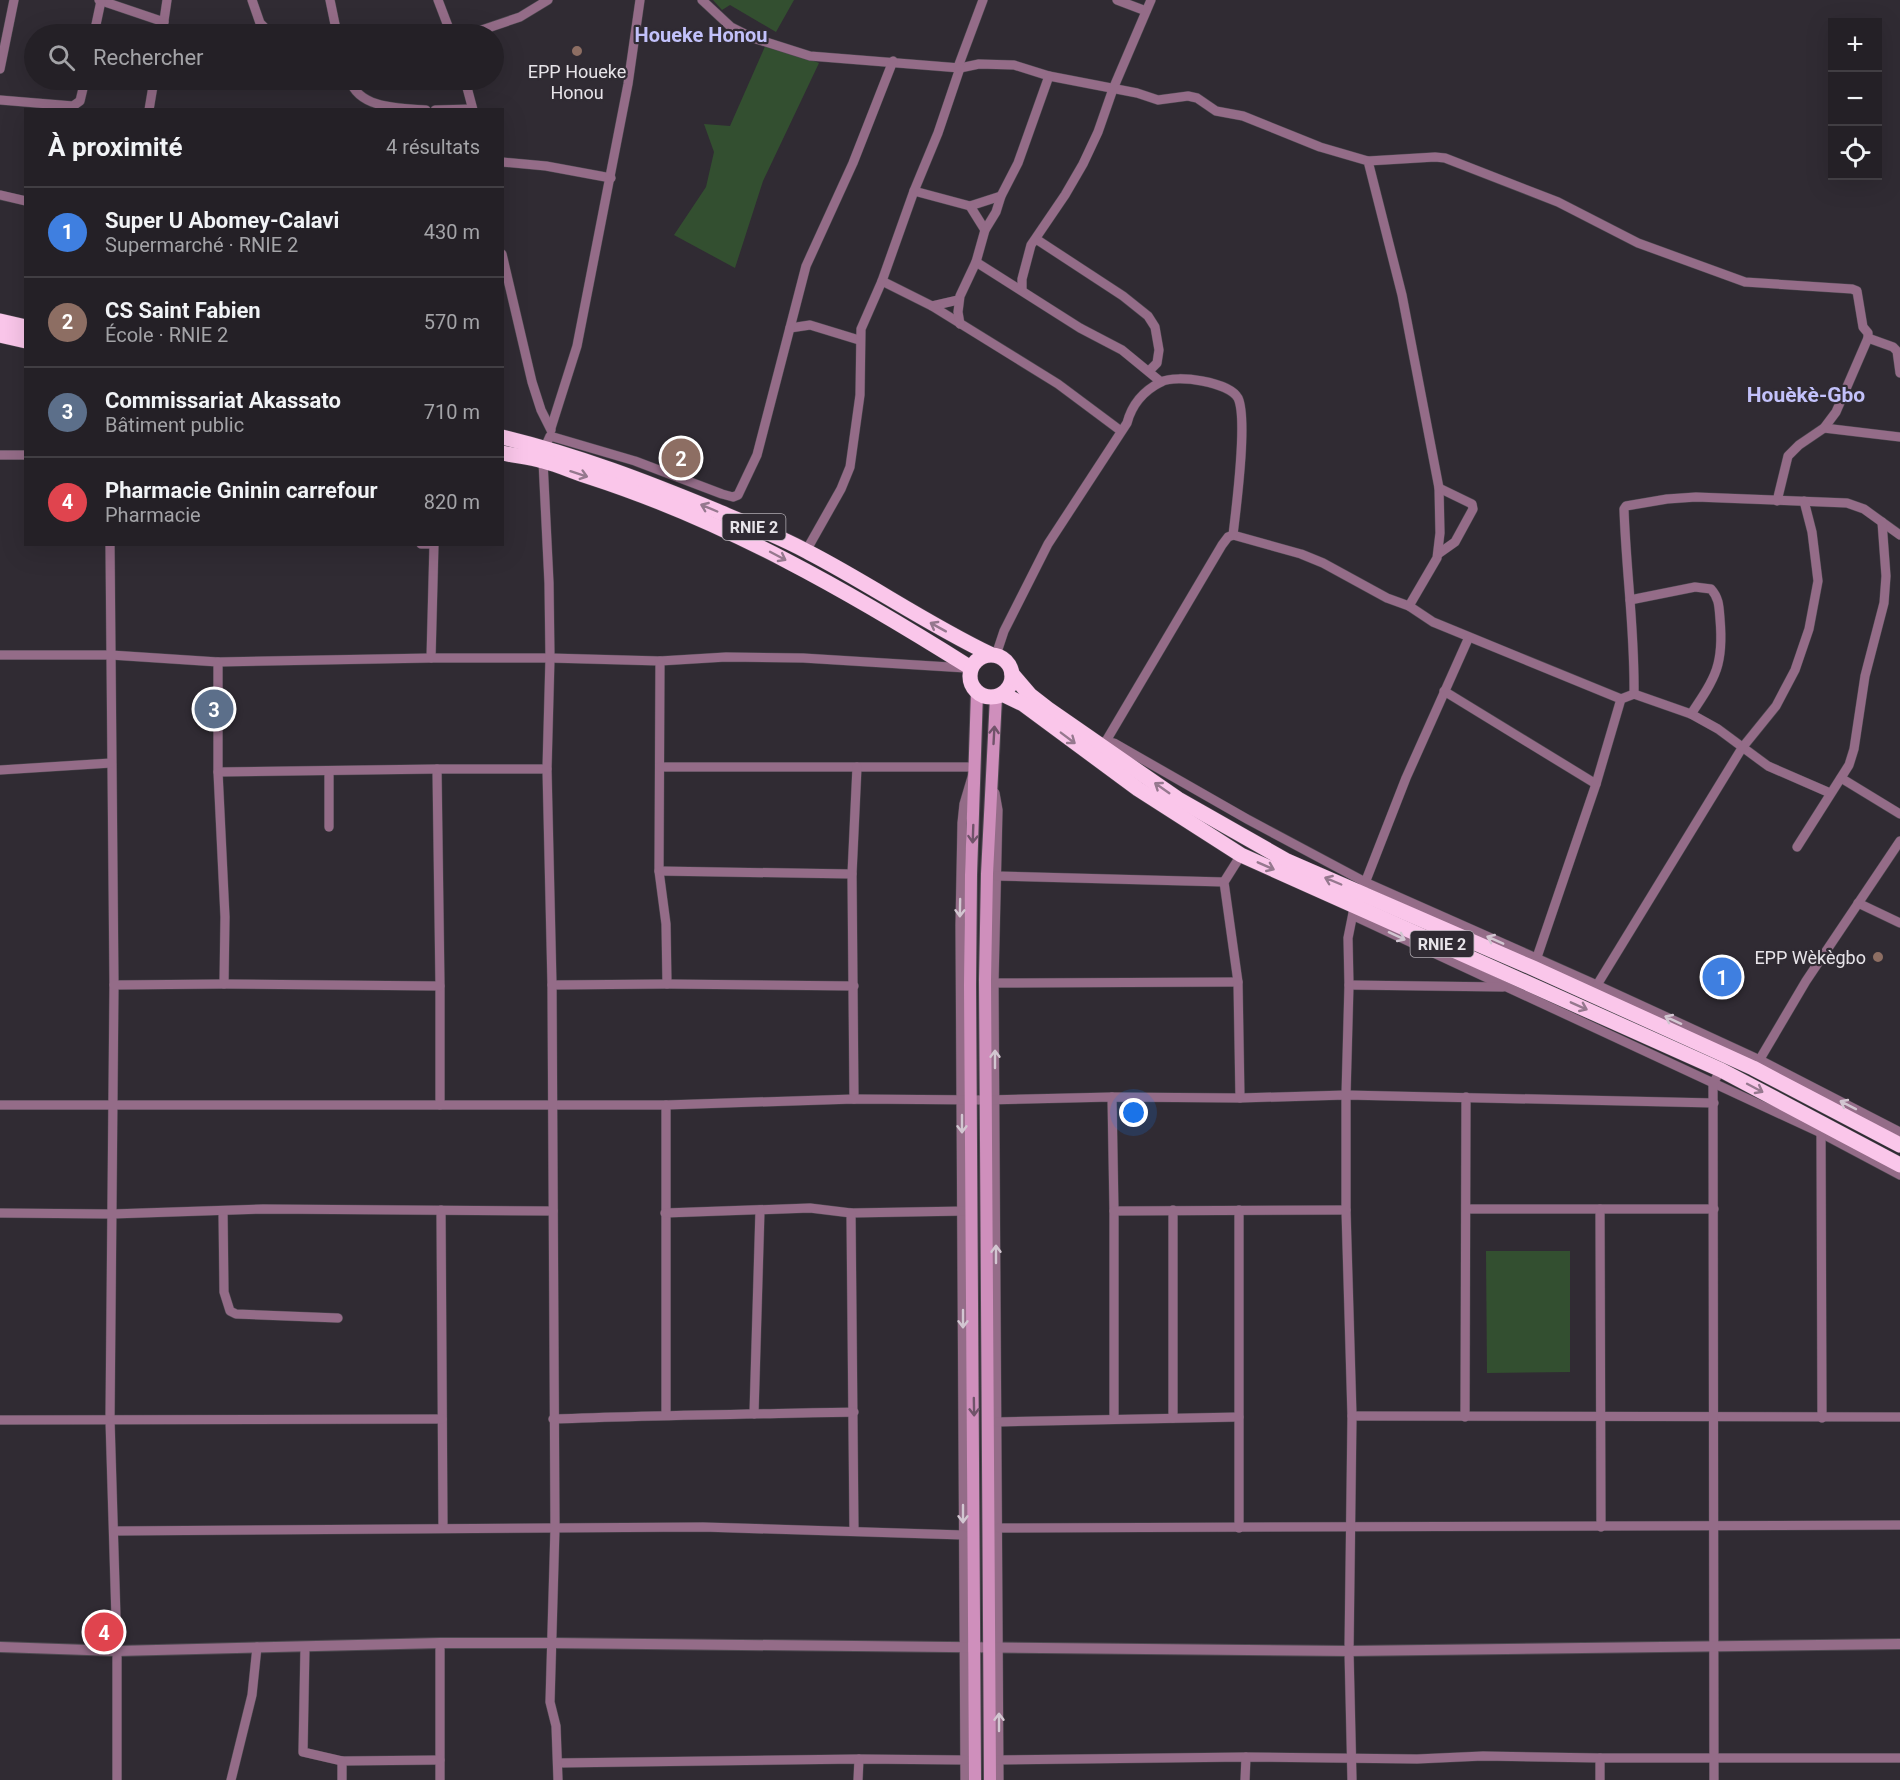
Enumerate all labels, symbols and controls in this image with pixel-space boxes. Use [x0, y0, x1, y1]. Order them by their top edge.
map controls [1828, 18, 1882, 180]
button: + [1828, 18, 1882, 72]
district label: Houeke Honou [635, 23, 767, 47]
search box [24, 24, 504, 90]
icon: search [45, 41, 78, 74]
marker: EPP Houeke Honou [570, 44, 584, 58]
text: Rechercher [93, 45, 204, 70]
place label: EPP Houeke Honou [528, 61, 626, 103]
button: − [1828, 72, 1882, 126]
button: locate [1828, 126, 1882, 180]
text: À proximité [48, 132, 182, 162]
text: 4 résultats [386, 135, 480, 159]
text: Super U Abomey-Calavi [105, 208, 339, 233]
text: 1 [62, 220, 73, 244]
text: 430 m [424, 220, 480, 244]
text: Supermarché · RNIE 2 [105, 233, 298, 257]
text: CS Saint Fabien [105, 298, 261, 323]
text: 2 [62, 310, 73, 334]
text: 570 m [424, 310, 480, 334]
text: École · RNIE 2 [105, 323, 228, 347]
district label: Houèkè-Gbo [1747, 383, 1865, 407]
text: Commissariat Akassato [105, 388, 341, 413]
text: 3 [62, 400, 73, 424]
text: 710 m [424, 400, 480, 424]
text: Bâtiment public [105, 413, 244, 437]
pin: 2 [662, 436, 700, 480]
one-way arrow [569, 469, 588, 480]
text: Pharmacie Gninin carrefour [105, 478, 378, 503]
text: 4 [62, 490, 73, 514]
text: 820 m [424, 490, 480, 514]
one-way arrow [701, 502, 719, 513]
text: Pharmacie [105, 503, 201, 527]
road number: RNIE 2 [722, 514, 786, 540]
one-way arrow [769, 551, 787, 563]
one-way arrow [929, 621, 946, 633]
pin: 3 [194, 686, 234, 732]
one-way arrow [988, 725, 999, 745]
one-way arrow [1059, 731, 1075, 744]
one-way arrow [1154, 782, 1171, 794]
one-way arrow [967, 824, 978, 844]
one-way arrow [1257, 861, 1275, 872]
one-way arrow [1325, 874, 1343, 886]
one-way arrow [955, 897, 966, 917]
one-way arrow [1387, 930, 1405, 942]
road number: RNIE 2 [1410, 931, 1474, 957]
one-way arrow [1486, 934, 1504, 945]
place label: EPP Wèkègbo [1754, 947, 1866, 968]
marker: EPP Wèkègbo [1871, 950, 1885, 964]
pin: 1 [1702, 954, 1742, 1000]
one-way arrow [1569, 1001, 1587, 1012]
one-way arrow [1664, 1013, 1682, 1025]
one-way arrow [989, 1049, 1001, 1069]
one-way arrow [1746, 1082, 1763, 1094]
your location [1119, 1098, 1148, 1127]
one-way arrow [1839, 1099, 1857, 1110]
one-way arrow [956, 1113, 968, 1133]
one-way arrow [990, 1244, 1002, 1264]
one-way arrow [957, 1308, 969, 1328]
one-way arrow [968, 1397, 979, 1417]
one-way arrow [957, 1503, 969, 1523]
pin: 4 [84, 1610, 124, 1654]
one-way arrow [993, 1712, 1005, 1732]

